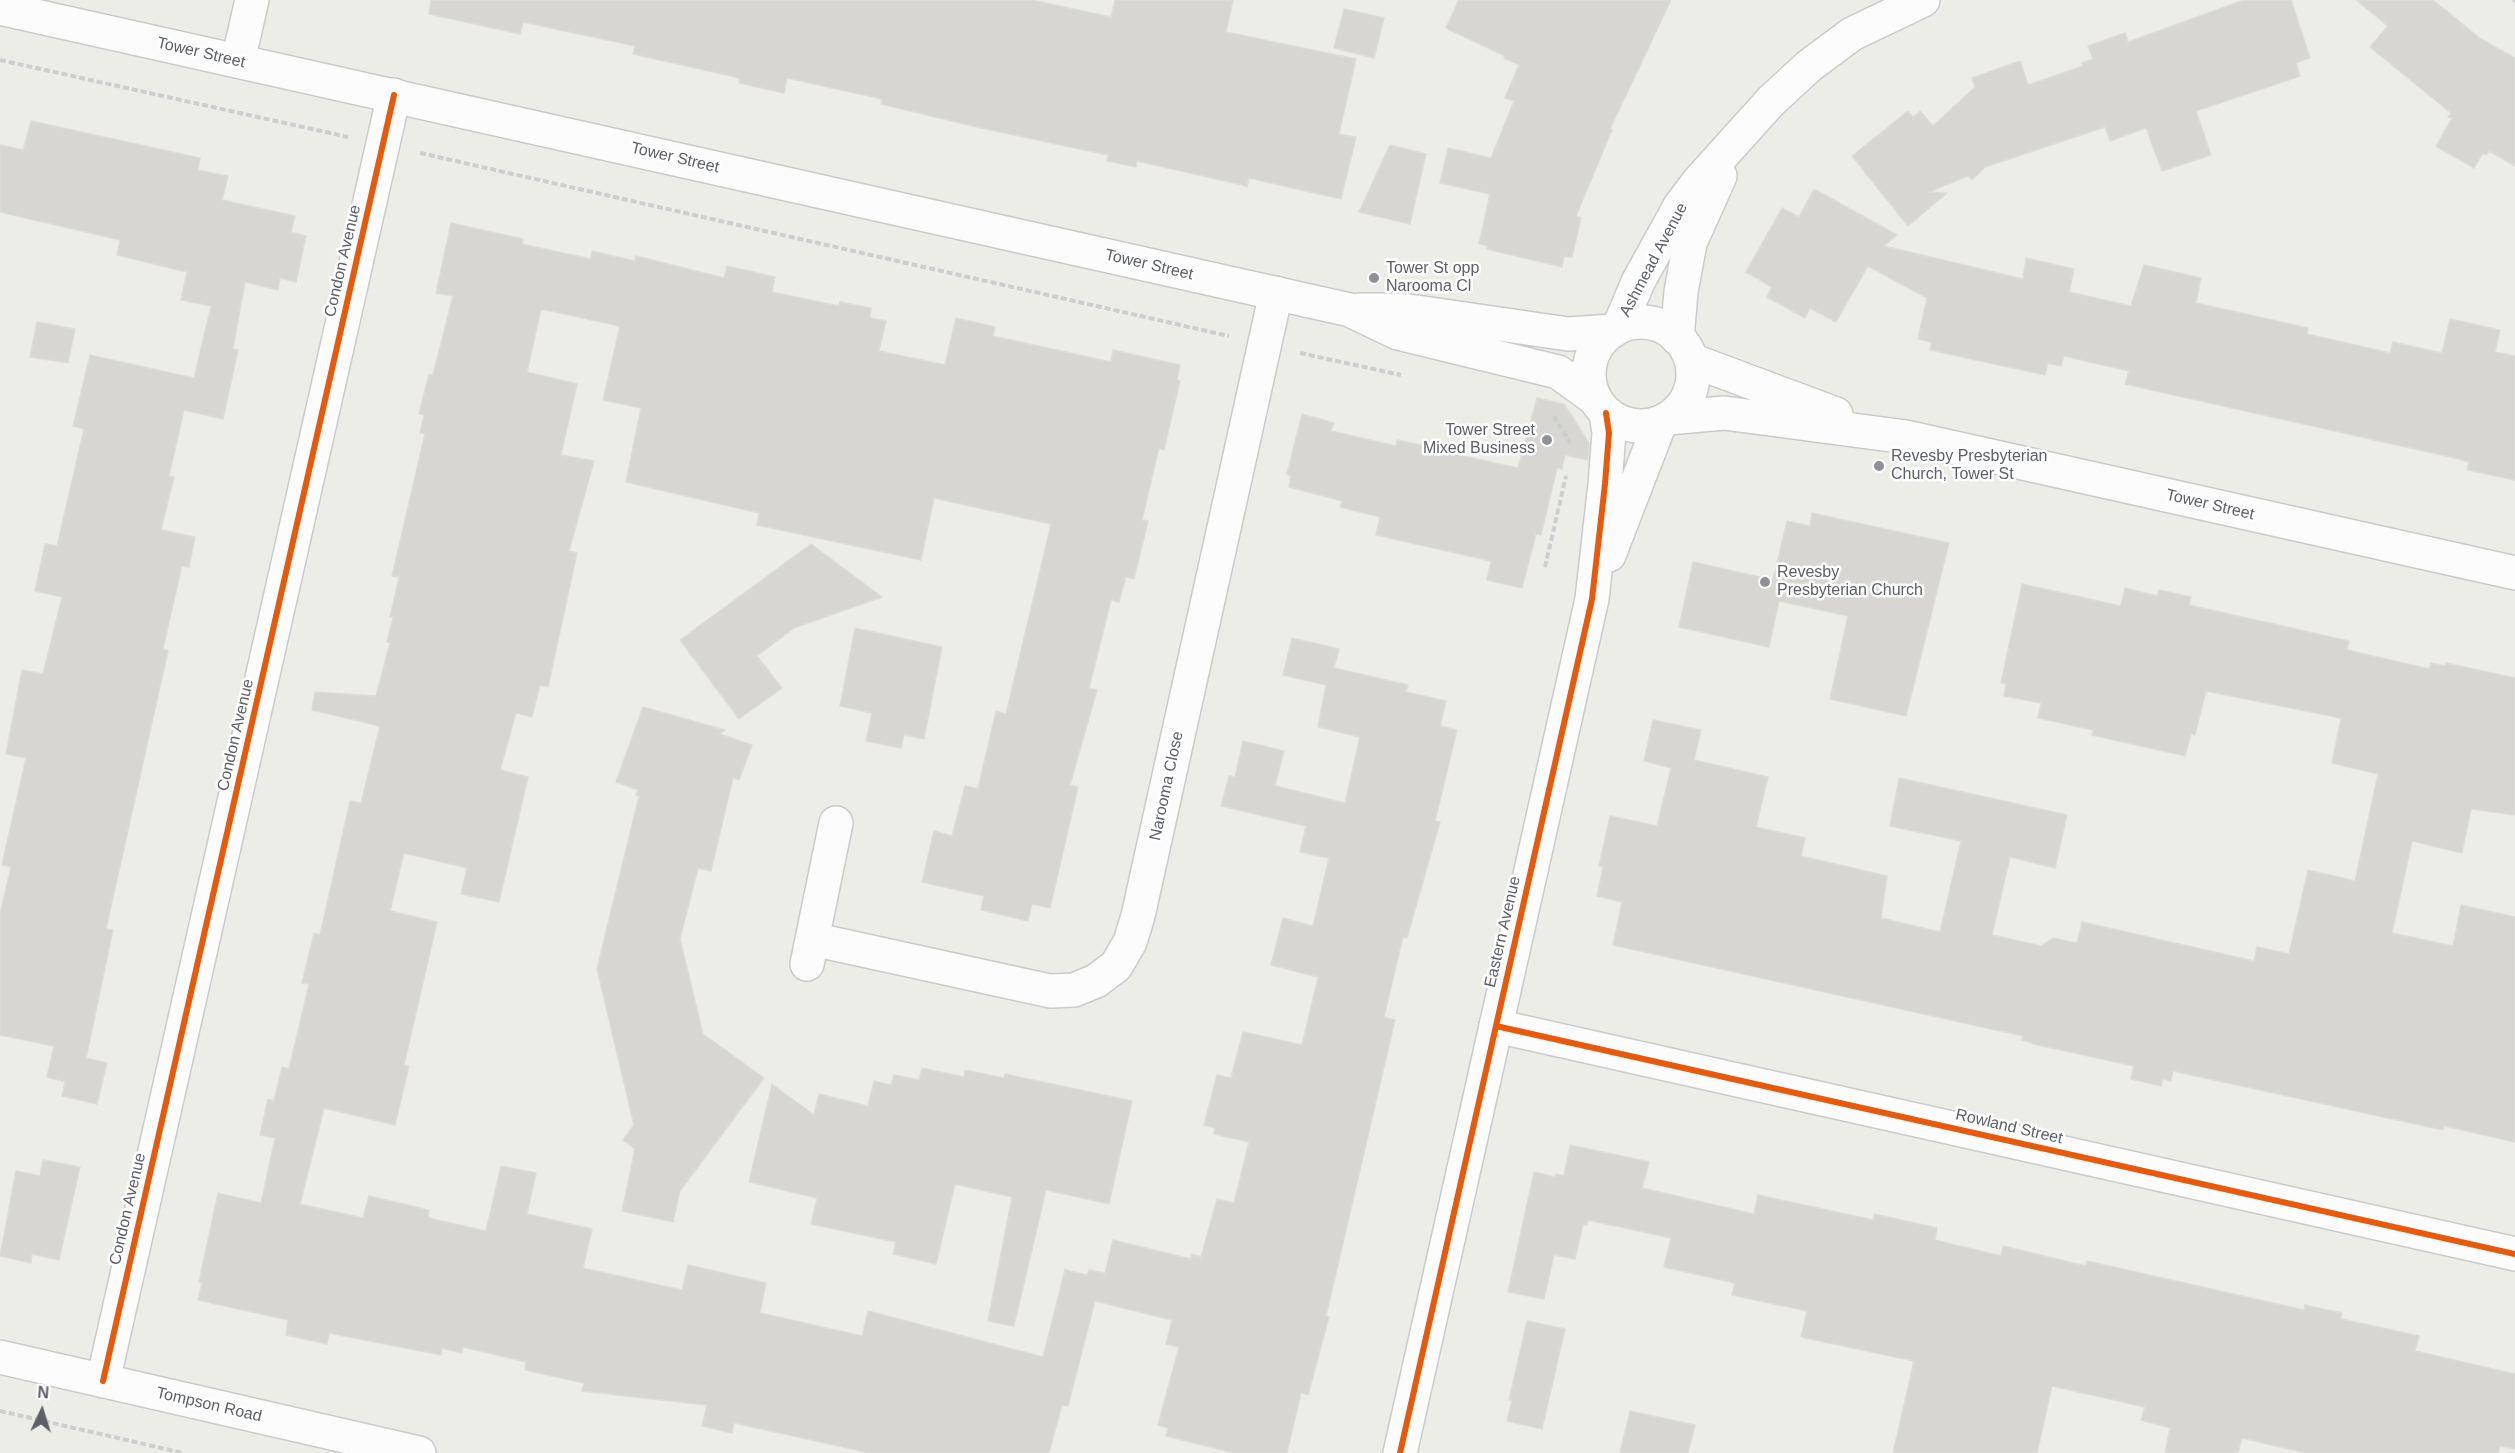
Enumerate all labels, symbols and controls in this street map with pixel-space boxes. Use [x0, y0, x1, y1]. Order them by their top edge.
street label: Tower Street [155, 34, 247, 72]
street label: Tower Street [629, 139, 721, 177]
street label: Ashmead Avenue [1616, 200, 1692, 320]
street label: Condon Avenue [321, 203, 365, 319]
street label: Tower Street [1103, 246, 1195, 284]
place label: Tower St opp Narooma Cl [1386, 259, 1479, 297]
marker: Tower St opp Narooma Cl [1367, 271, 1381, 285]
place label: Tower Street Mixed Business [1423, 421, 1535, 459]
marker: Tower Street Mixed Business [1540, 433, 1554, 447]
place label: Revesby Presbyterian Church, Tower St [1891, 447, 2048, 485]
marker: Revesby Presbyterian Church, Tower St [1872, 459, 1886, 473]
street label: Tower Street [2164, 486, 2256, 524]
place label: Revesby Presbyterian Church [1777, 563, 1923, 601]
marker: Revesby Presbyterian Church [1758, 575, 1772, 589]
street label: Condon Avenue [214, 677, 258, 793]
street label: Narooma Close [1146, 730, 1188, 842]
street label: Eastern Avenue [1481, 875, 1525, 989]
street label: Rowland Street [1954, 1105, 2064, 1149]
street label: Condon Avenue [106, 1151, 150, 1267]
north arrow [12, 1381, 72, 1441]
text: N [37, 1384, 50, 1401]
street label: Tompson Road [154, 1384, 264, 1426]

